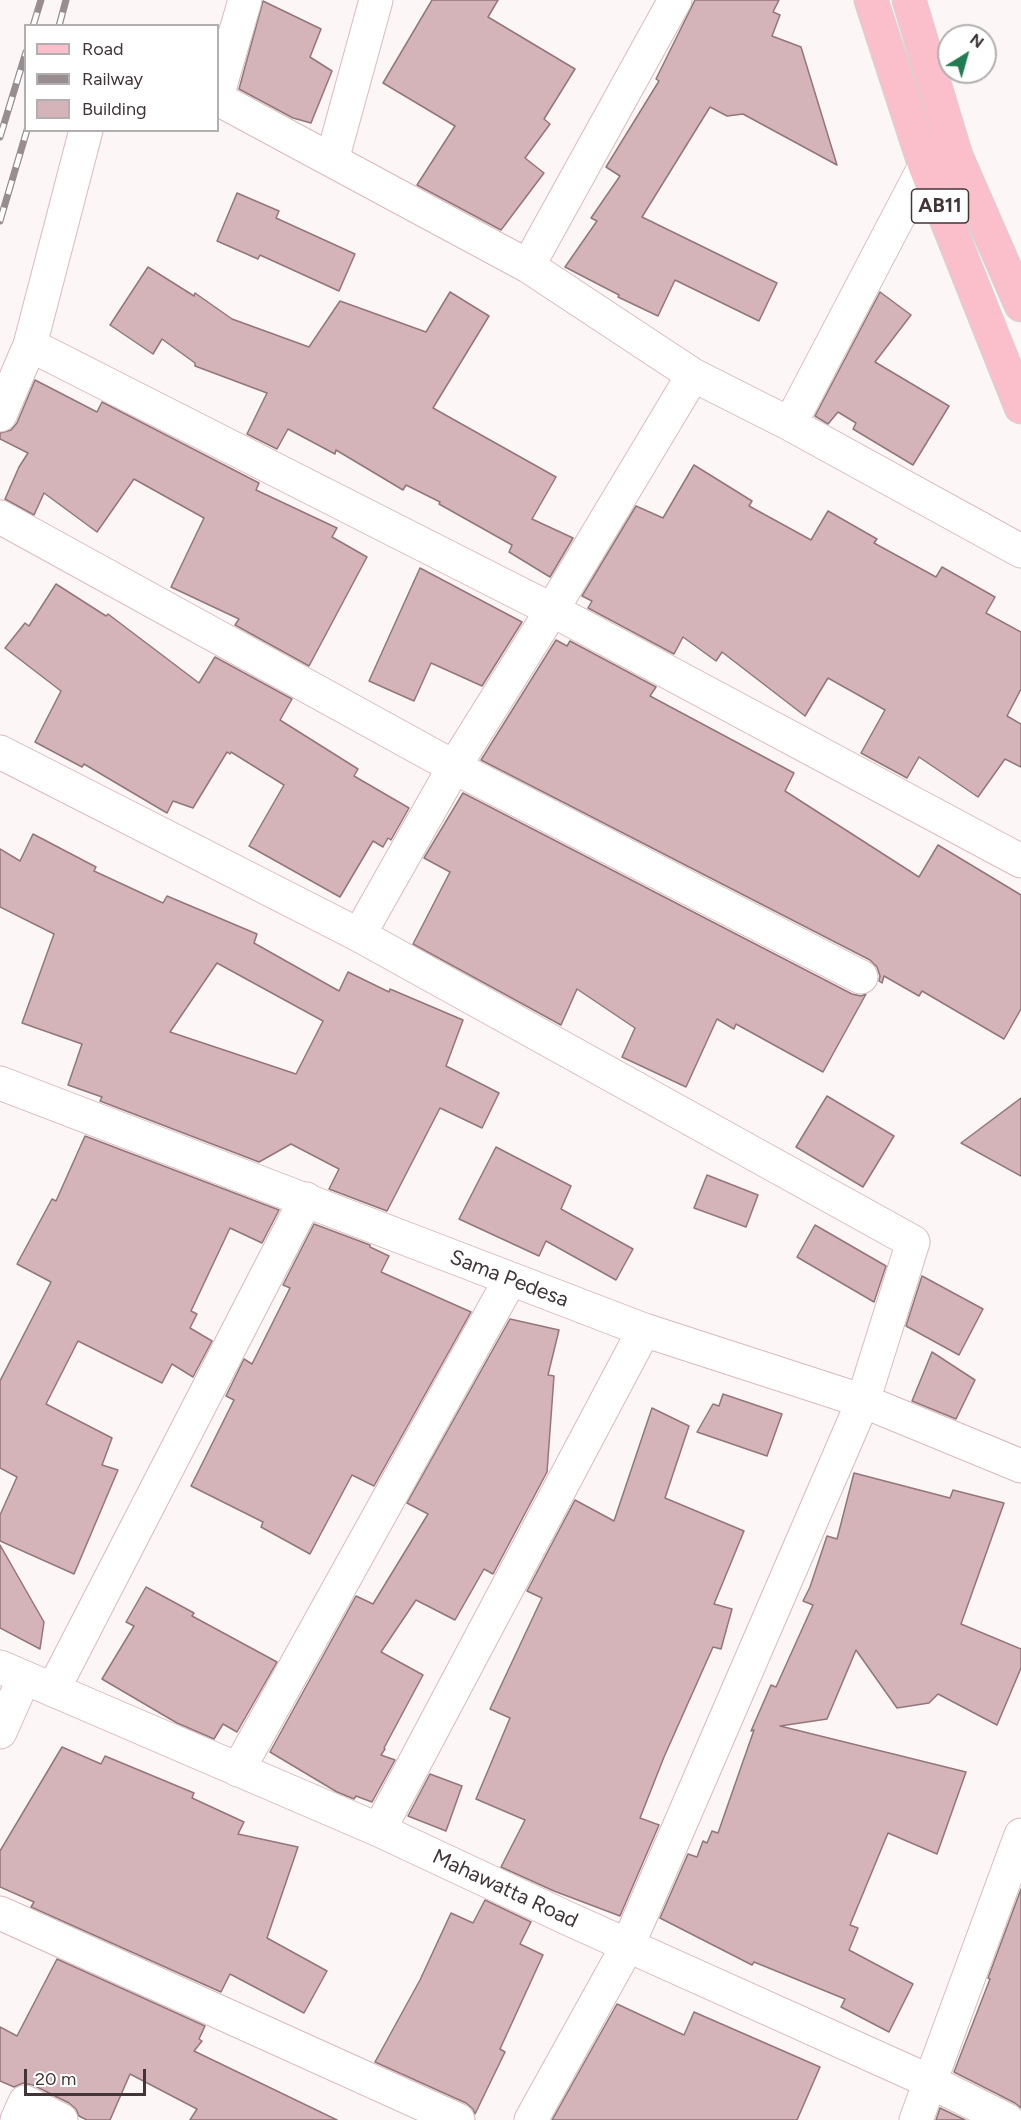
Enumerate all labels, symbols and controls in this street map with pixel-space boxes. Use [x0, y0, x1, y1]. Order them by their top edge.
legend [24, 24, 219, 132]
north arrow [937, 24, 997, 84]
text: N [966, 30, 988, 52]
text: Road [82, 38, 123, 60]
text: Railway [82, 68, 143, 90]
text: Building [82, 98, 147, 120]
road number: AB11 [912, 189, 968, 223]
street label: Sama Pedesa [446, 1245, 572, 1313]
street label: Mahawatta Road [428, 1844, 582, 1934]
scale bar [27, 2057, 148, 2095]
text: 20 m [35, 2068, 76, 2090]

